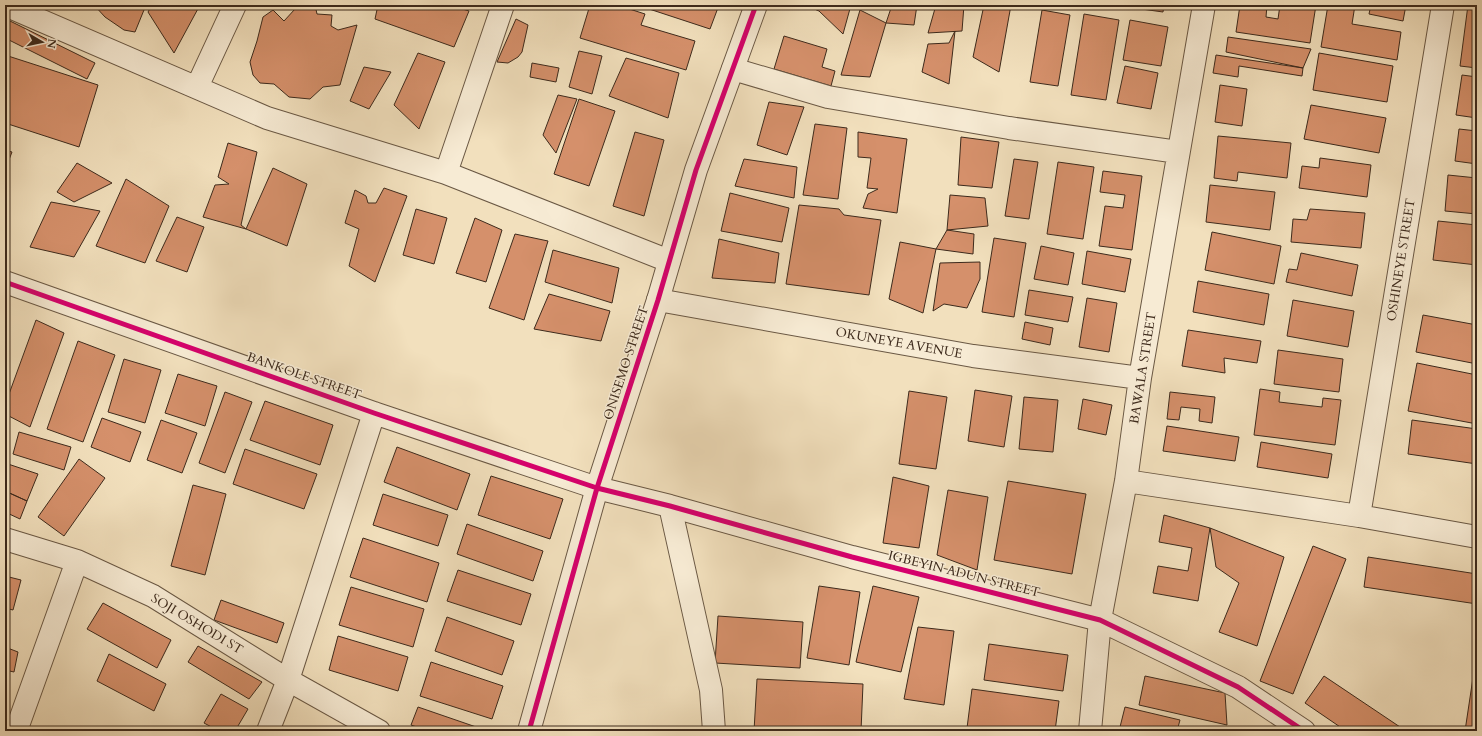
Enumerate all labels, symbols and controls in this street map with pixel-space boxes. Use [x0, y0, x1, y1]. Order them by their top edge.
north arrow [22, 22, 62, 62]
text: N [43, 38, 60, 50]
street label: OSHINEYE STREET [1382, 197, 1420, 323]
street label: ONISEMO STREET [599, 303, 653, 422]
street label: BAWALA STREET [1125, 310, 1161, 425]
street label: OKUNEYE AVENUE [834, 323, 964, 363]
street label: BANKOLE STREET [244, 348, 364, 404]
street label: IGBEYIN ADUN STREET [886, 546, 1042, 602]
street label: SOJI OSHODI ST [148, 589, 247, 659]

